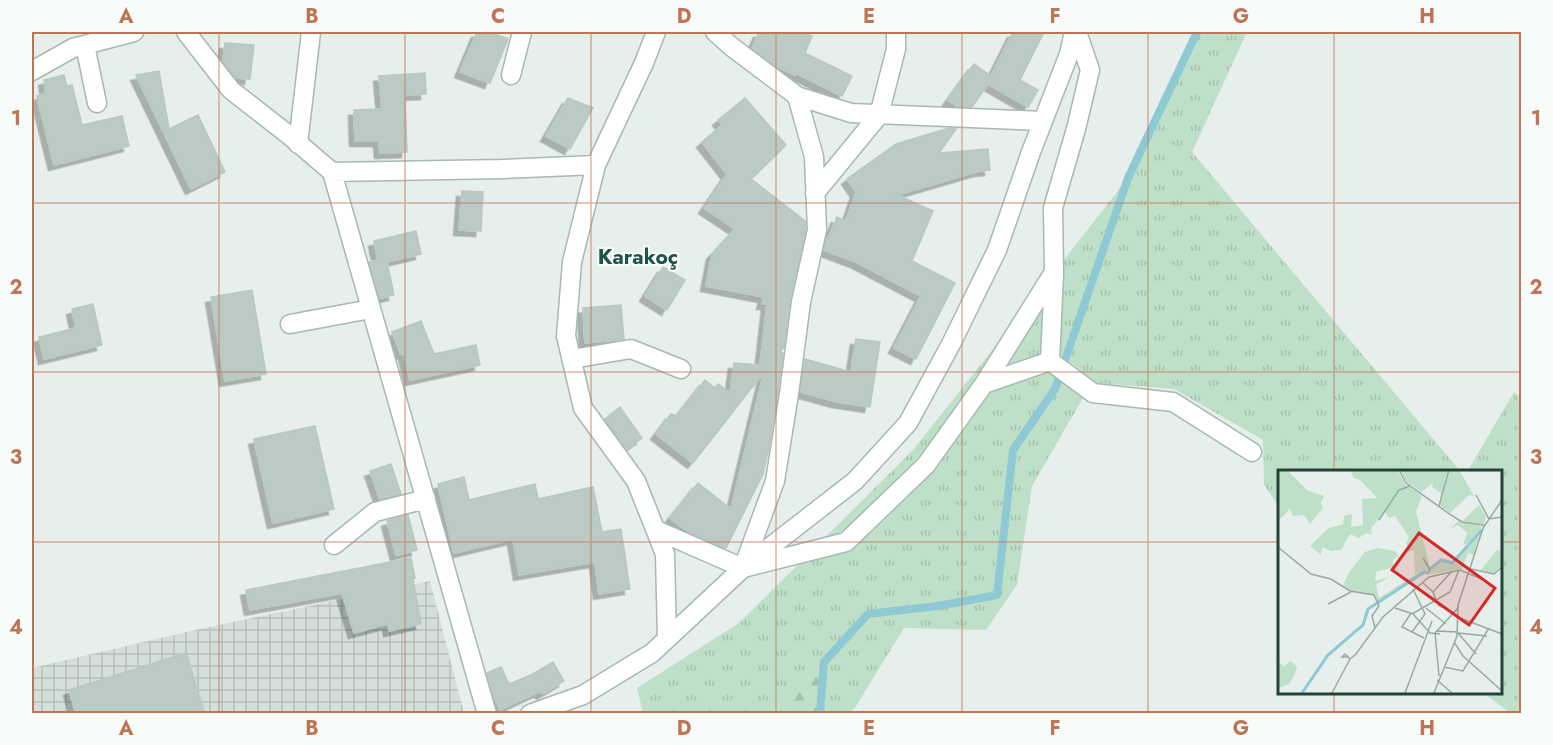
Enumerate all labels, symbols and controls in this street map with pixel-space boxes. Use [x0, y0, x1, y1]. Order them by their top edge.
text: A [118, 2, 134, 31]
text: B [305, 2, 319, 31]
text: C [491, 2, 505, 31]
text: D [677, 2, 691, 31]
text: E [863, 2, 875, 31]
text: F [1049, 2, 1061, 31]
text: G [1233, 2, 1249, 31]
text: H [1419, 2, 1435, 31]
text: 1 [11, 104, 21, 133]
text: 1 [1531, 104, 1541, 133]
district label: Karakoç [598, 242, 678, 272]
text: 2 [9, 273, 23, 302]
text: 2 [1529, 273, 1543, 302]
text: 3 [10, 443, 22, 472]
text: 3 [1530, 443, 1542, 472]
inset map [1278, 470, 1502, 694]
text: 4 [9, 613, 23, 642]
text: 4 [1529, 613, 1543, 642]
text: A [118, 714, 134, 743]
text: B [305, 714, 319, 743]
text: C [491, 714, 505, 743]
text: D [677, 714, 691, 743]
text: E [863, 714, 875, 743]
text: F [1049, 714, 1061, 743]
text: G [1233, 714, 1249, 743]
text: H [1419, 714, 1435, 743]

